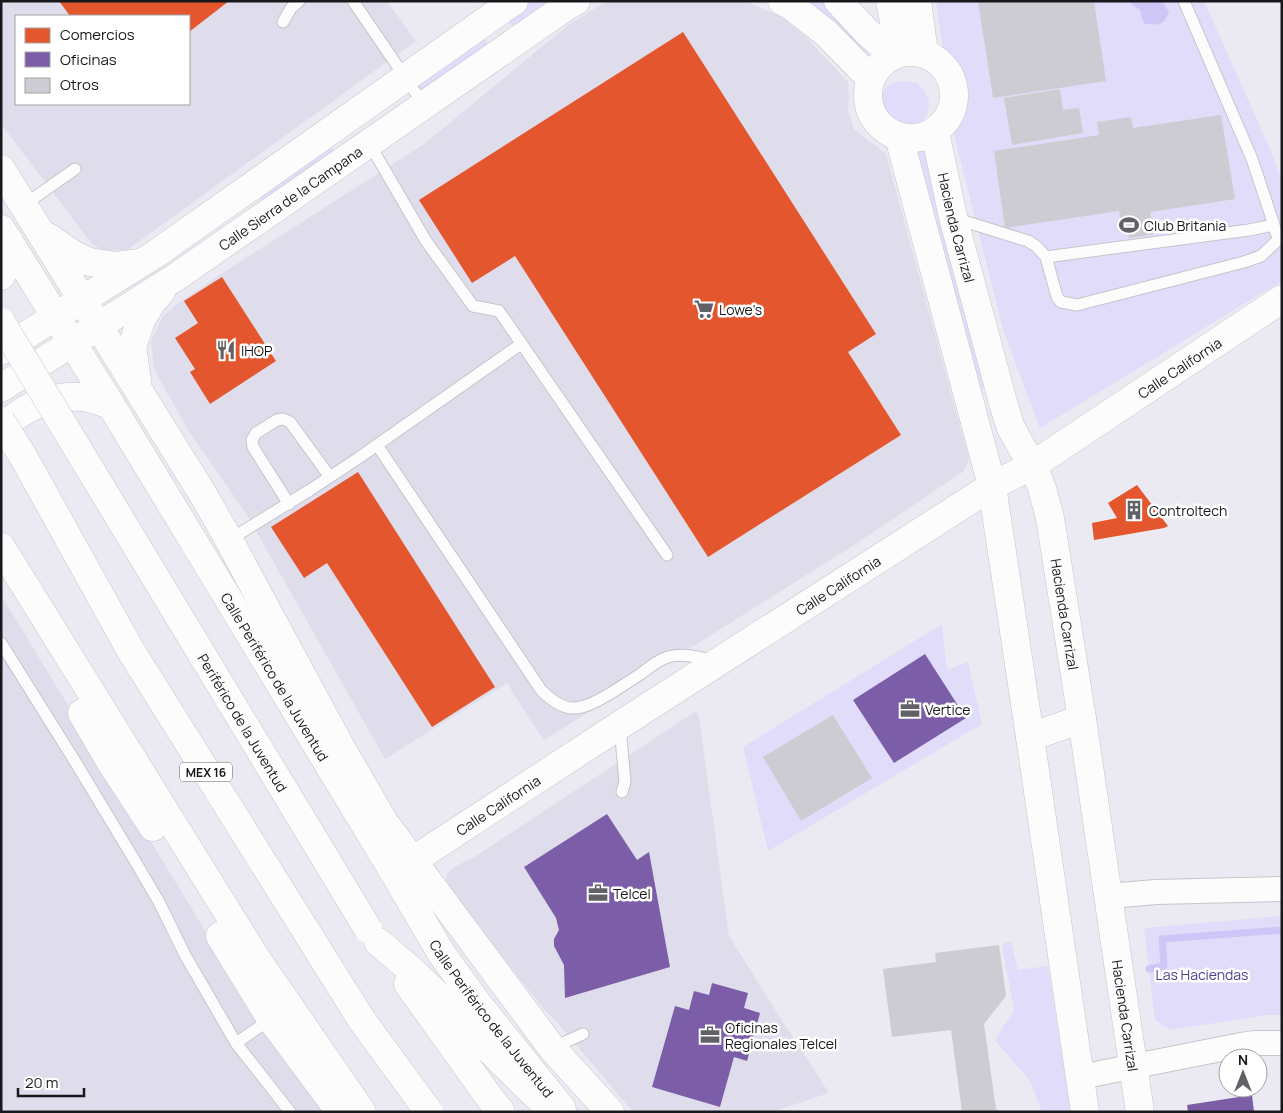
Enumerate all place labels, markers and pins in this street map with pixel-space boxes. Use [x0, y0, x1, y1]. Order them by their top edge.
sports icon: Club Britania [1118, 214, 1140, 236]
place label: Club Britania [1144, 216, 1226, 235]
supermarket icon: Lowe's [693, 298, 715, 320]
place label: Lowe's [719, 300, 762, 319]
restaurant icon: IHOP [215, 339, 237, 361]
place label: IHOP [241, 341, 273, 360]
building icon: Controltech [1123, 499, 1145, 521]
place label: Controltech [1149, 501, 1227, 520]
office icon: Vertice [899, 698, 921, 720]
place label: Vertice [925, 700, 970, 719]
office icon: Telcel [587, 882, 609, 904]
place label: Telcel [613, 884, 651, 903]
place label: Oficinas Regionales Telcel [725, 1018, 837, 1053]
office icon: Oficinas Regionales Telcel [699, 1024, 721, 1046]

